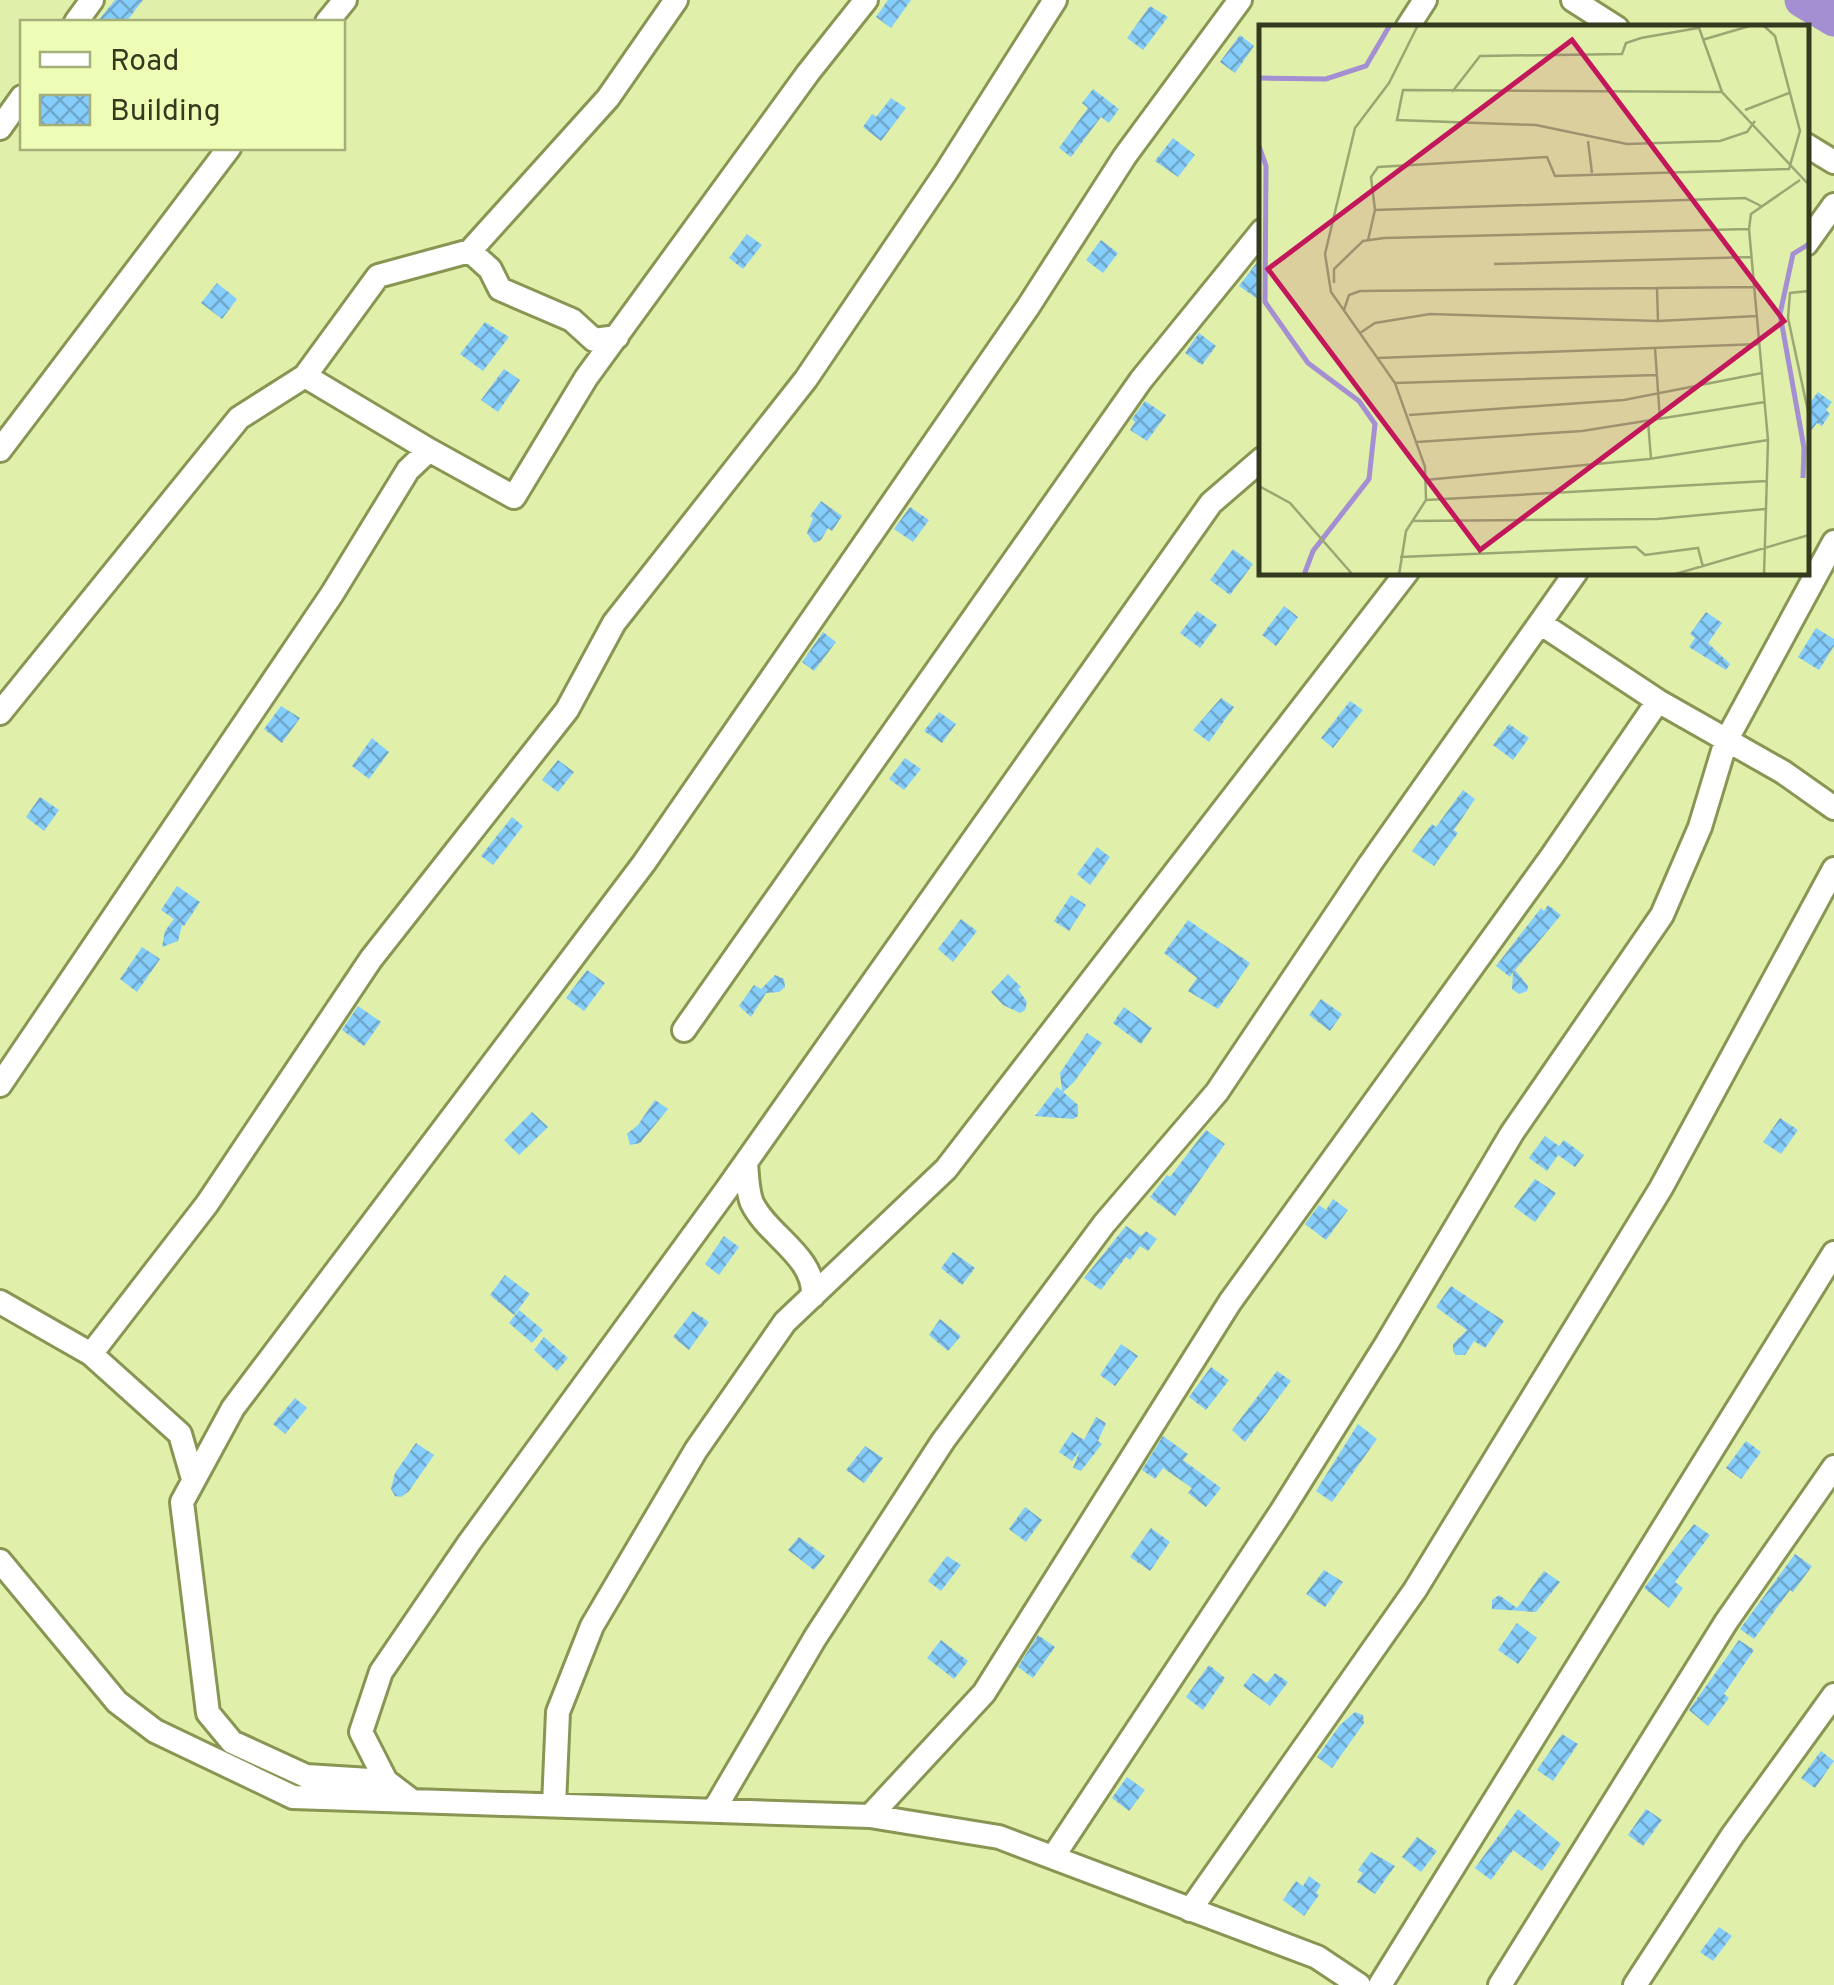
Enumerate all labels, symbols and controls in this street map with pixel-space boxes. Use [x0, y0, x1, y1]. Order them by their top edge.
legend [20, 20, 345, 150]
inset map [1259, 25, 1809, 575]
text: Road [110, 44, 179, 81]
text: Building [110, 94, 221, 131]

